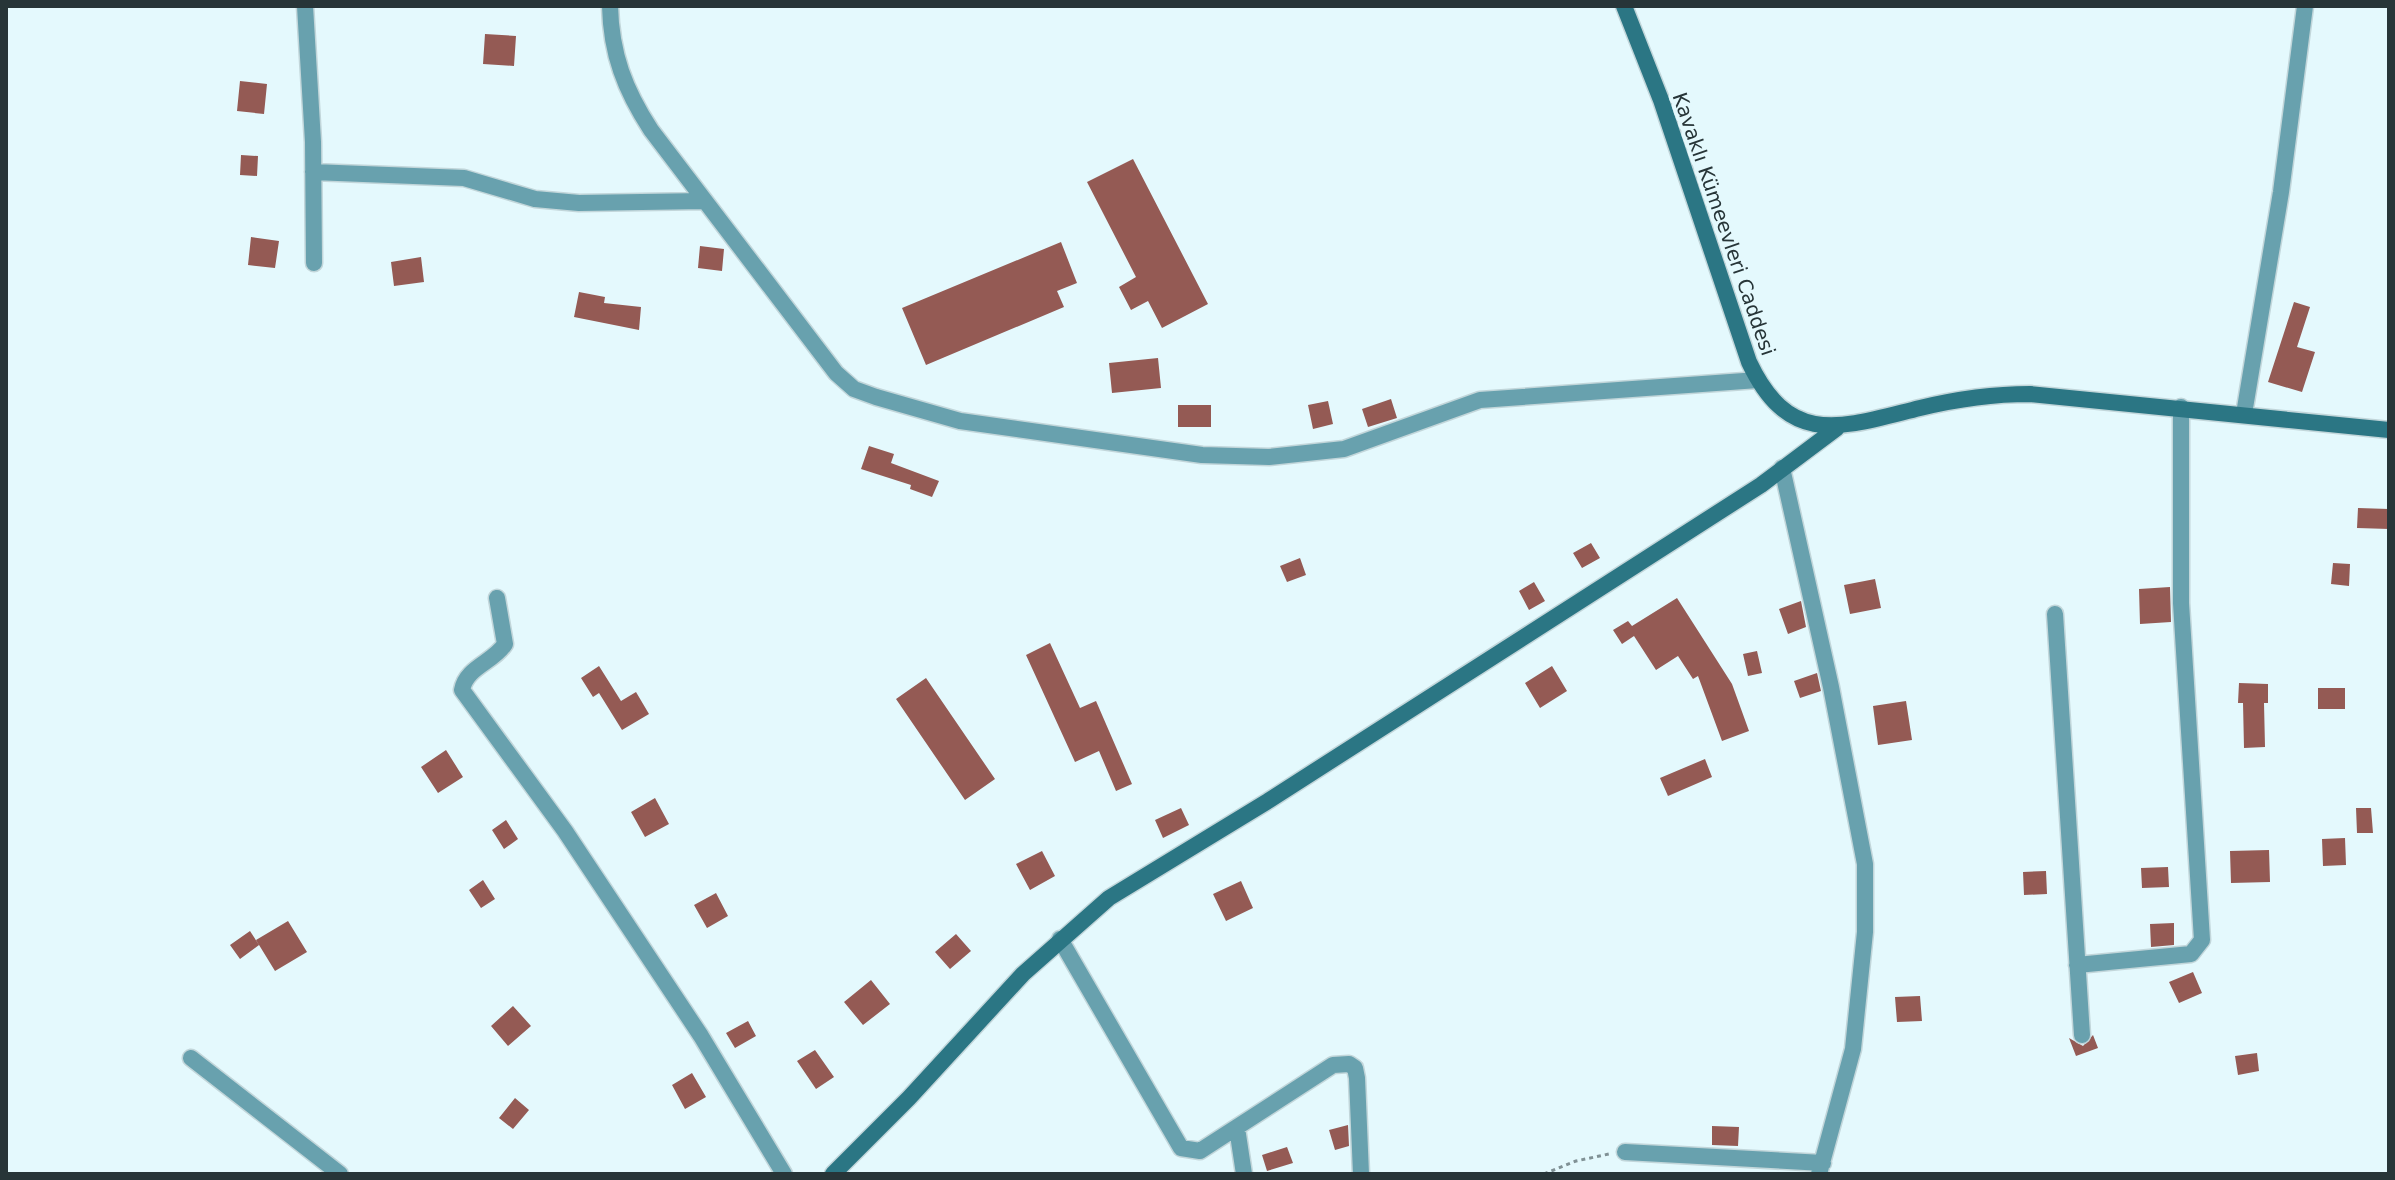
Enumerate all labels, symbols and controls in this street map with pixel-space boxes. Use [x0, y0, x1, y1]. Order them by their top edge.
street label: Kavaklı Kümeevleri Caddesi [1668, 89, 1780, 359]

